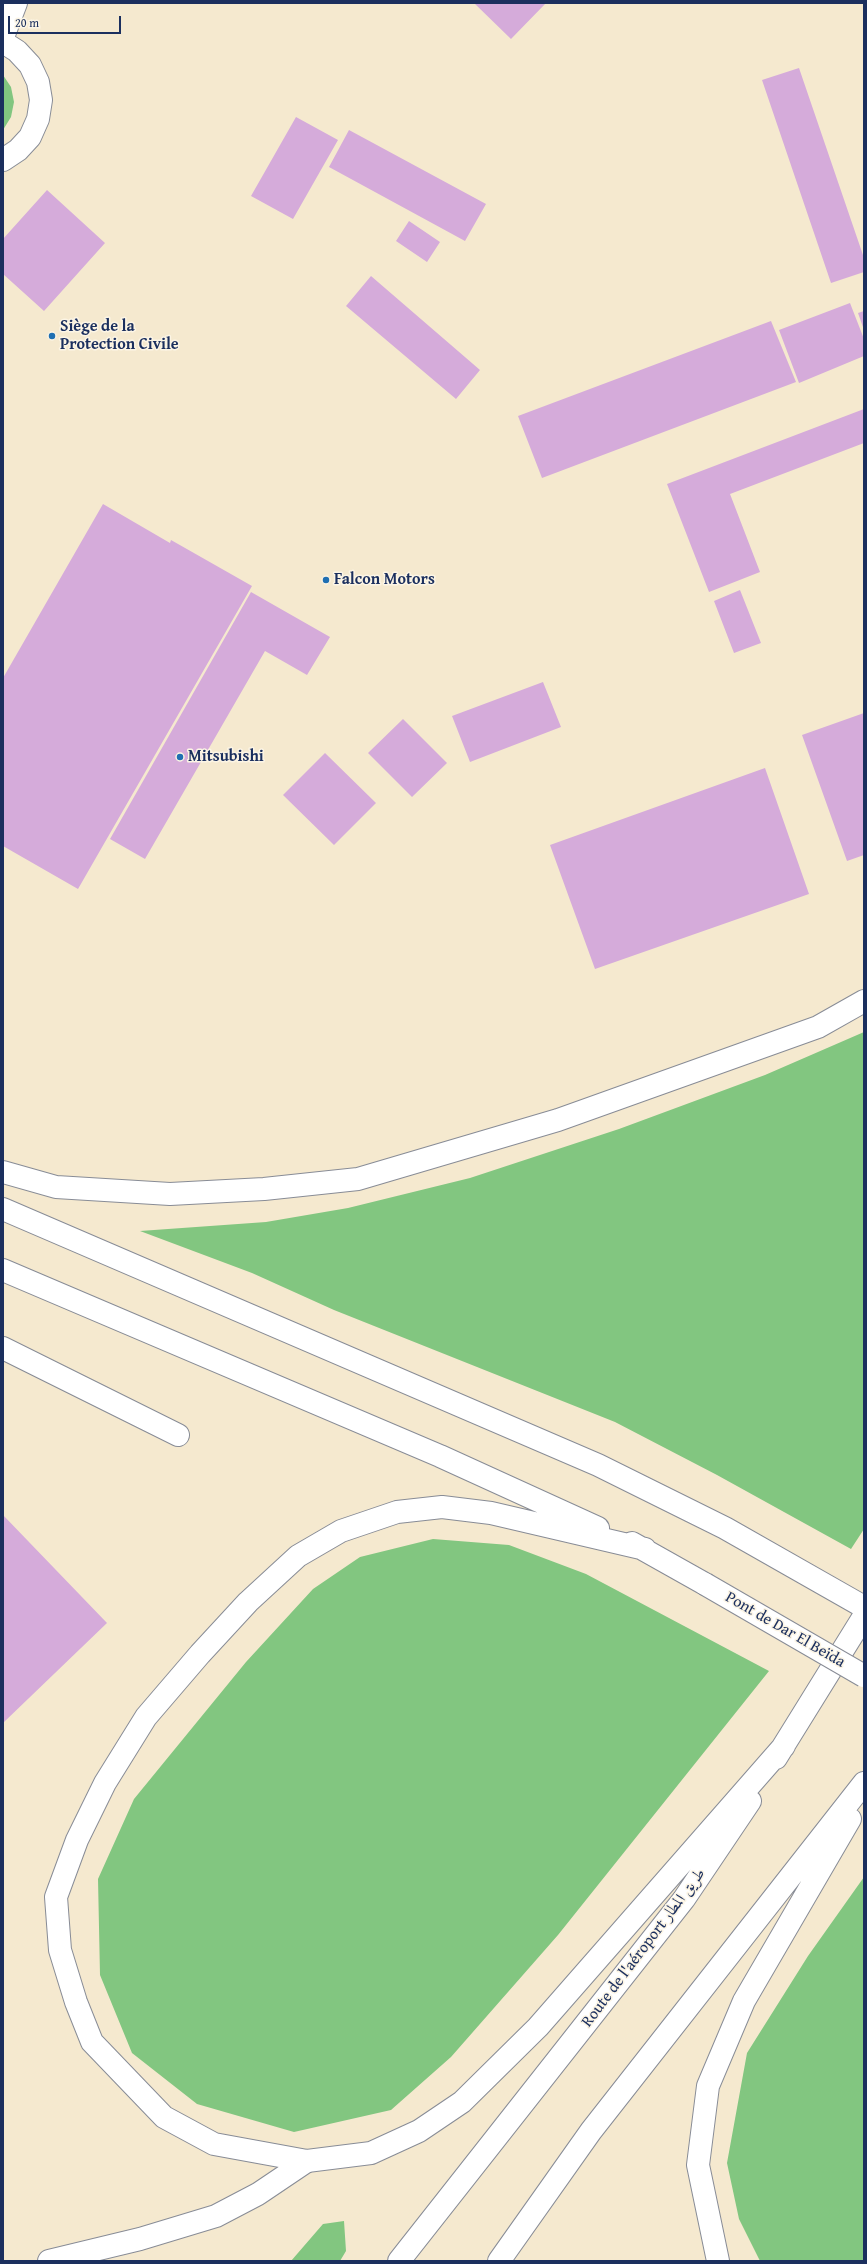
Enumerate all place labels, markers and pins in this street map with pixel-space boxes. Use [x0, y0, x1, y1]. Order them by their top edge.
place label: Siège de la Protection Civile [60, 317, 179, 355]
marker: Siège de la Protection Civile [47, 331, 57, 341]
place label: Falcon Motors [334, 570, 435, 590]
marker: Falcon Motors [321, 575, 331, 585]
place label: Mitsubishi [188, 747, 264, 767]
marker: Mitsubishi [175, 752, 185, 762]

